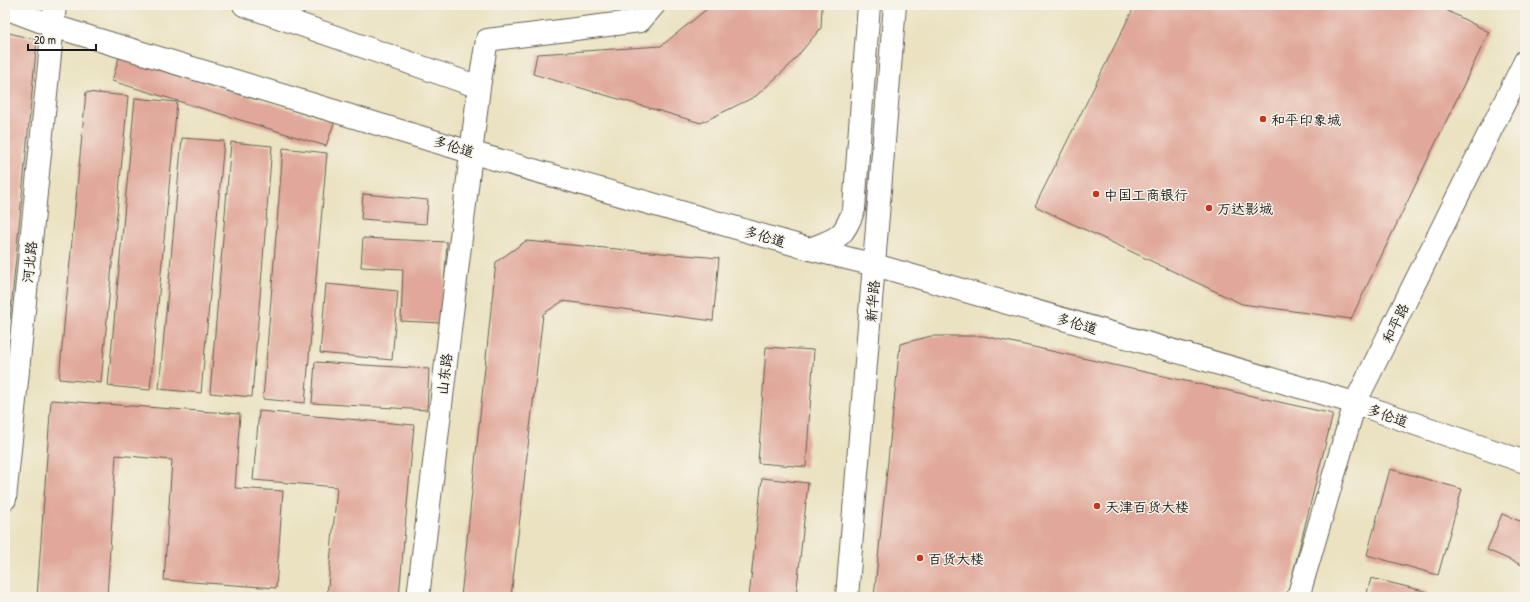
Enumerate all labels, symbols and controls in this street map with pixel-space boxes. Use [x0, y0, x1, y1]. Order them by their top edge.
scale bar [28, 26, 96, 52]
text: 20 m [34, 31, 56, 48]
place label: 和平印象城 [1271, 110, 1341, 129]
marker: 和平印象城 [1258, 114, 1268, 124]
street label: 多伦道 [431, 131, 477, 161]
place label: 中国工商银行 [1104, 185, 1188, 204]
marker: 中国工商银行 [1091, 189, 1101, 199]
place label: 万达影城 [1217, 199, 1273, 218]
marker: 万达影城 [1204, 203, 1214, 213]
street label: 多伦道 [742, 221, 788, 251]
street label: 河北路 [17, 240, 41, 284]
street label: 新华路 [861, 279, 883, 323]
street label: 和平路 [1377, 300, 1413, 346]
street label: 多伦道 [1054, 308, 1100, 338]
street label: 山东路 [432, 352, 456, 396]
street label: 多伦道 [1365, 399, 1411, 431]
place label: 天津百货大楼 [1105, 497, 1189, 516]
marker: 天津百货大楼 [1092, 501, 1102, 511]
place label: 百货大楼 [928, 549, 984, 568]
marker: 百货大楼 [915, 553, 925, 563]

